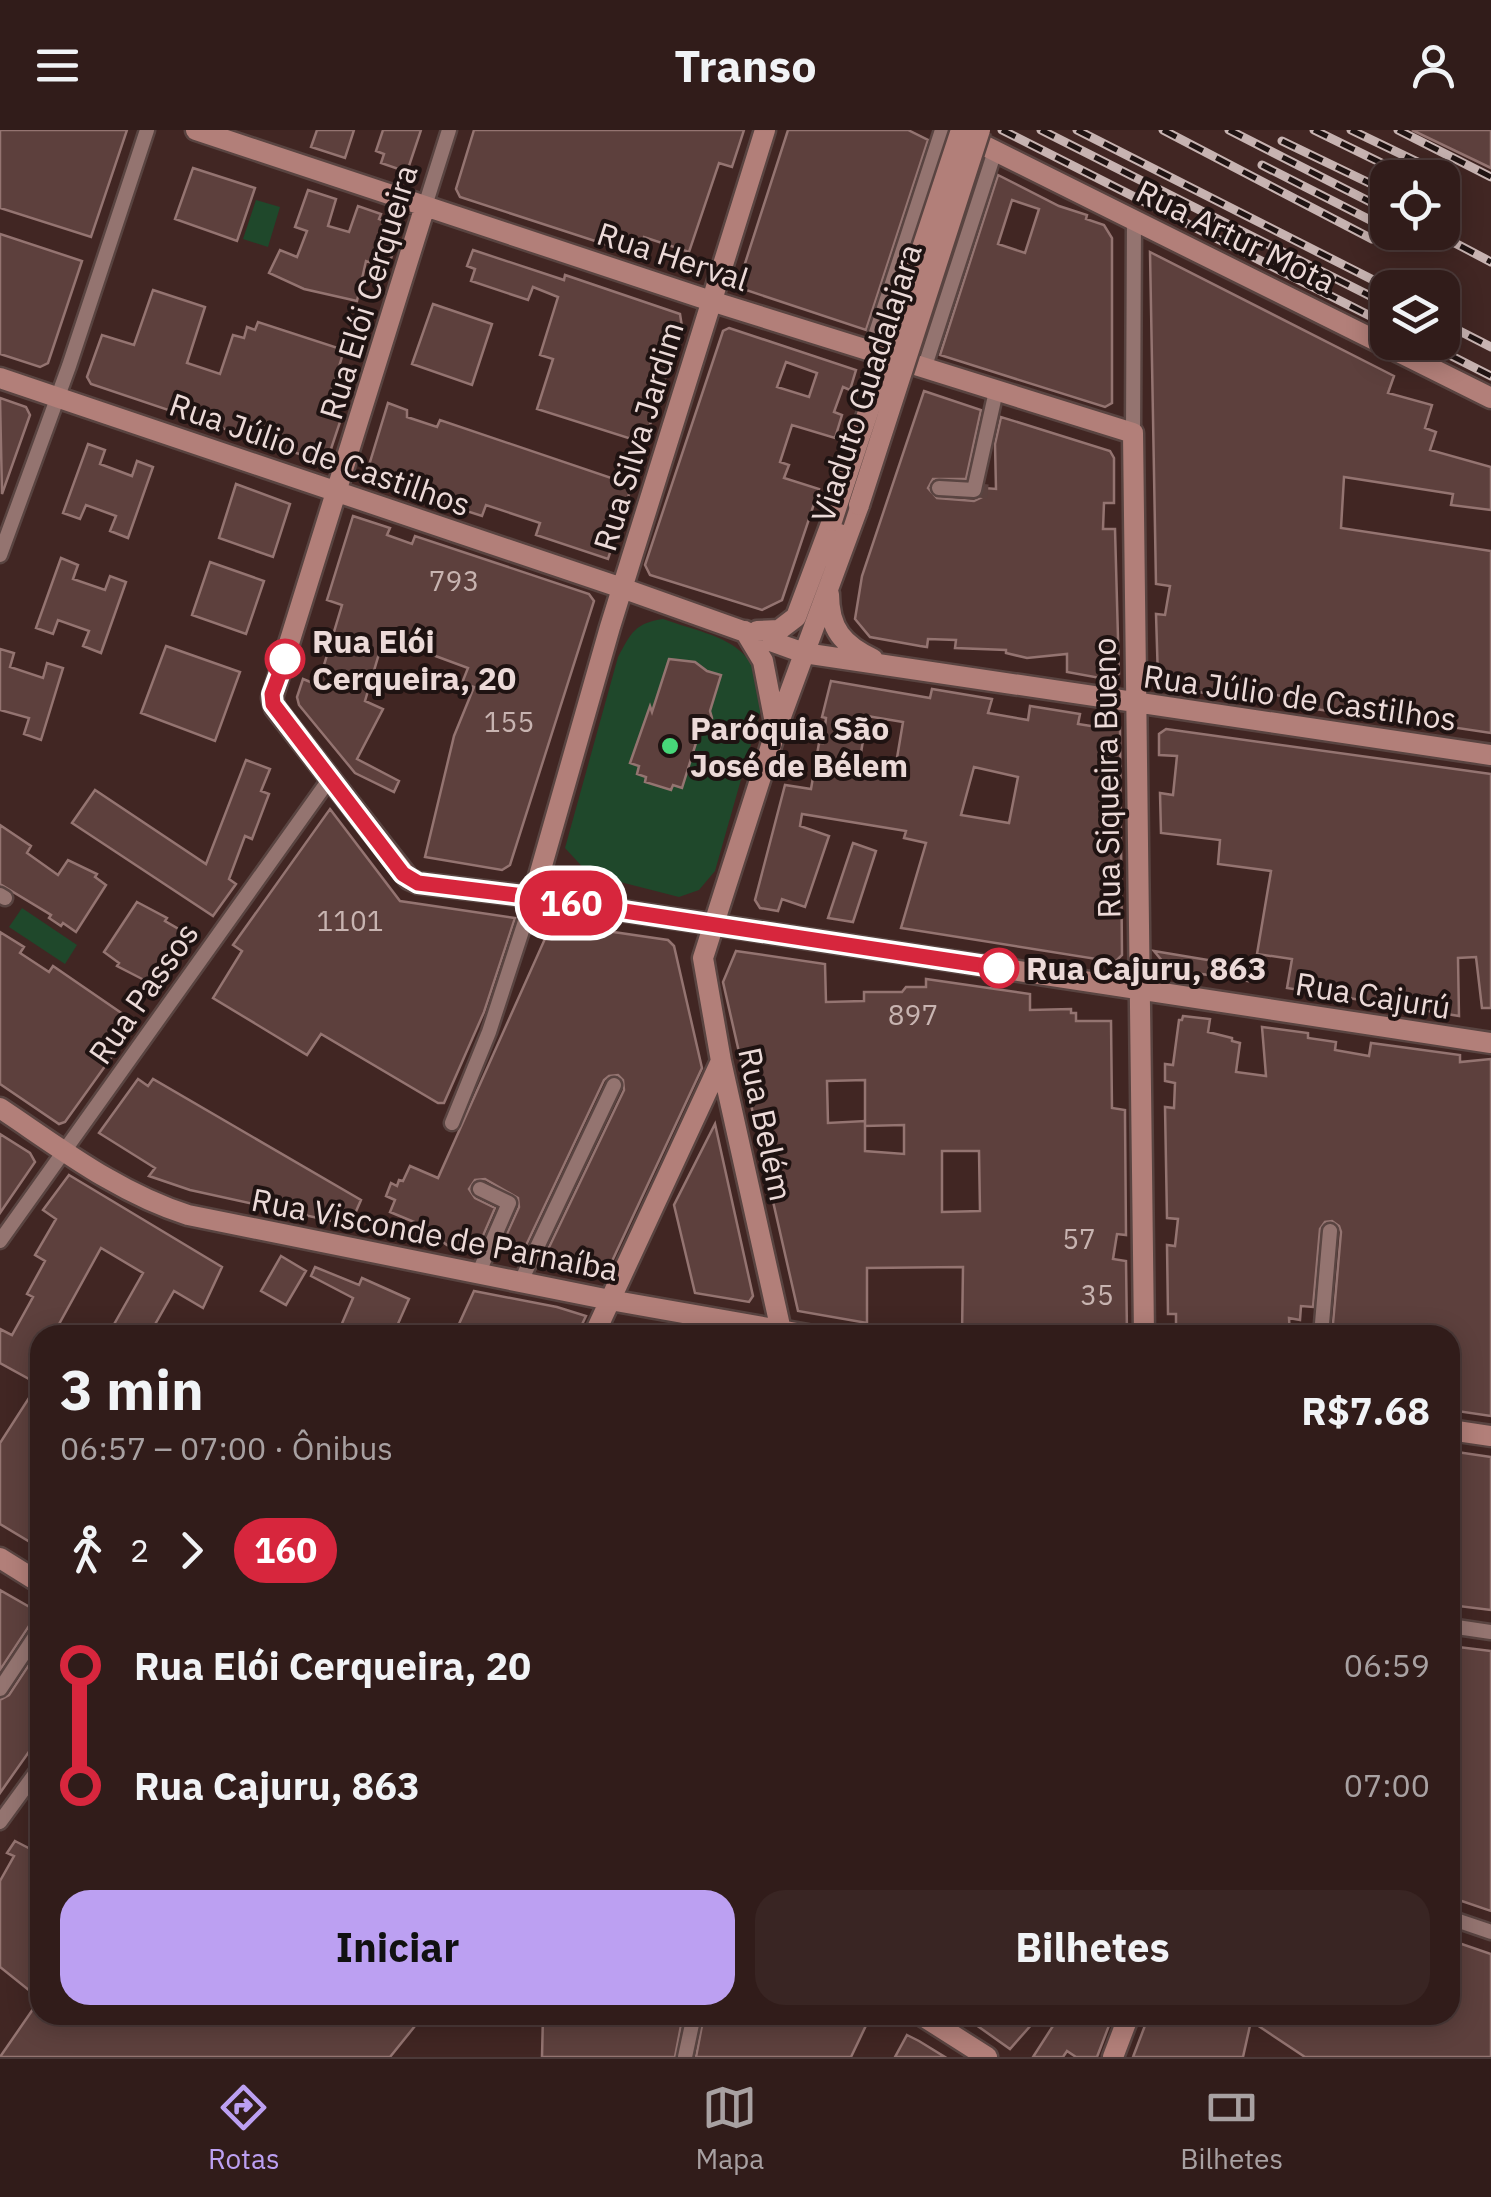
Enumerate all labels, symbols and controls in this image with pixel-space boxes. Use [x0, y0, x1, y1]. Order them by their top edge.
text: Transo [674, 36, 817, 94]
icon: menu [30, 38, 85, 93]
icon: person [1406, 38, 1461, 93]
street label: Rua Elói Cerqueira [309, 160, 427, 424]
map controls [1370, 160, 1460, 360]
button: locate [1370, 160, 1460, 250]
street label: Rua Artur Mota [1129, 170, 1343, 302]
street label: Rua Herval [592, 212, 754, 300]
street label: Viaduto Guadalajara [801, 238, 931, 528]
button: layers [1370, 270, 1460, 360]
street label: Rua Silva Jardim [583, 316, 693, 556]
street label: Rua Júlio de Castilhos [164, 383, 476, 525]
house number: 793 [429, 562, 479, 599]
place label: Rua Elói Cerqueira, 20 [312, 620, 516, 699]
street label: Rua Siqueira Bueno [1083, 637, 1129, 919]
marker: Rua Elói Cerqueira, 20 [266, 640, 304, 678]
street label: Rua Júlio de Castilhos [1141, 654, 1459, 740]
house number: 155 [484, 703, 534, 740]
place label: Paróquia São José de Bélem [690, 707, 908, 786]
marker: Paróquia São José de Bélem [659, 735, 681, 757]
line badge: 160 [514, 870, 628, 936]
text: 160 [539, 880, 603, 926]
house number: 1101 [316, 902, 384, 939]
street label: Rua Passos [79, 914, 207, 1072]
place label: Rua Cajuru, 863 [1026, 947, 1267, 989]
marker: Rua Cajuru, 863 [980, 949, 1018, 987]
street label: Rua Cajurú [1292, 962, 1454, 1028]
house number: 897 [888, 996, 938, 1033]
street label: Rua Belém [729, 1043, 803, 1205]
street label: Rua Visconde de Parnaíba [248, 1178, 622, 1290]
house number: 57 [1062, 1220, 1096, 1257]
house number: 35 [1080, 1276, 1114, 1313]
text: 3 min [60, 1354, 204, 1425]
text: R$7.68 [1301, 1386, 1430, 1435]
text: 06:57 – 07:00 · Ônibus [60, 1427, 393, 1469]
icon: walk [60, 1523, 115, 1578]
icon: forward [164, 1523, 219, 1578]
text: 160 [254, 1527, 317, 1573]
text: 2 [130, 1529, 149, 1571]
text: Rua Elói Cerqueira, 20 [134, 1641, 531, 1690]
text: 06:59 [1344, 1644, 1430, 1686]
text: Rua Cajuru, 863 [134, 1761, 420, 1810]
text: 07:00 [1344, 1764, 1430, 1806]
button: Iniciar [60, 1890, 735, 2005]
button: Bilhetes [755, 1890, 1430, 2005]
tab: Rotas [208, 2080, 280, 2177]
tab: Mapa [695, 2080, 764, 2177]
tab: Bilhetes [1180, 2080, 1283, 2177]

